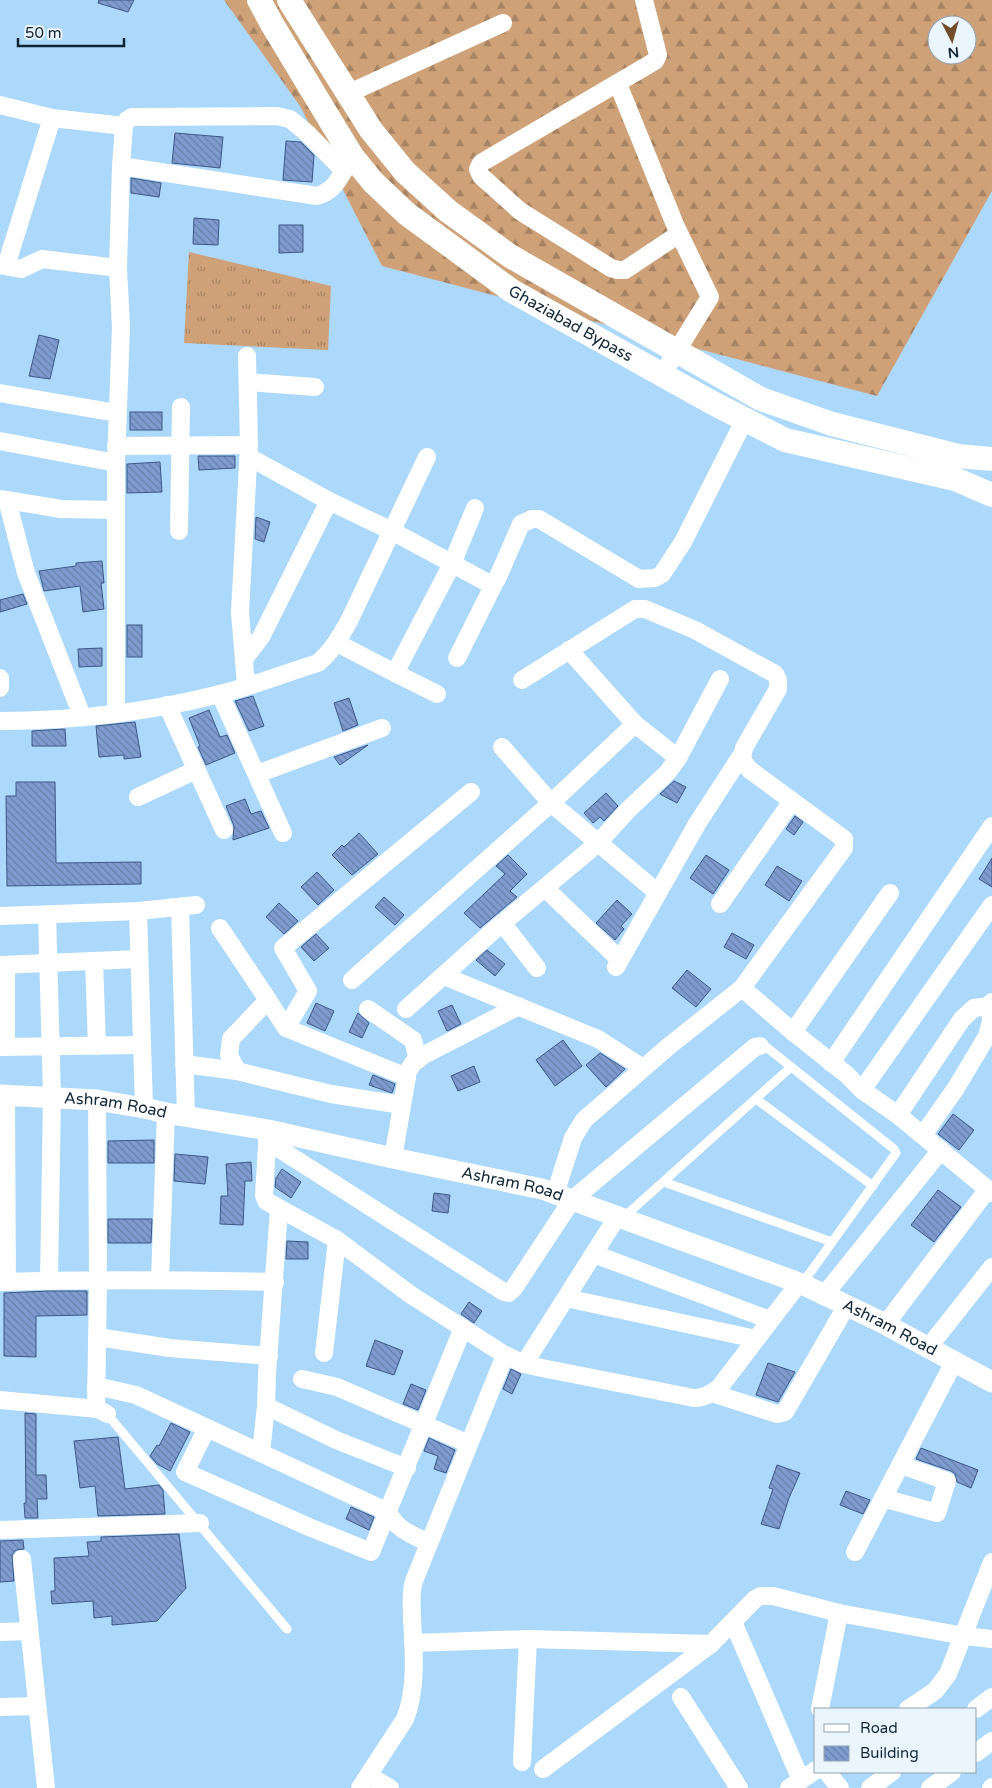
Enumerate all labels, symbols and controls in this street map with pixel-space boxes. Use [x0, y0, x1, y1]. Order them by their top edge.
scale bar [18, 15, 124, 47]
north arrow [927, 15, 977, 65]
text: 50 m [25, 24, 62, 42]
text: N [947, 43, 960, 61]
street label: Ghaziabad Bypass [505, 281, 636, 366]
street label: Ashram Road [64, 1088, 169, 1123]
street label: Ashram Road [460, 1163, 566, 1206]
street label: Ashram Road [839, 1295, 941, 1360]
legend [814, 1708, 977, 1773]
text: Road [860, 1719, 898, 1737]
text: Building [860, 1744, 919, 1762]

